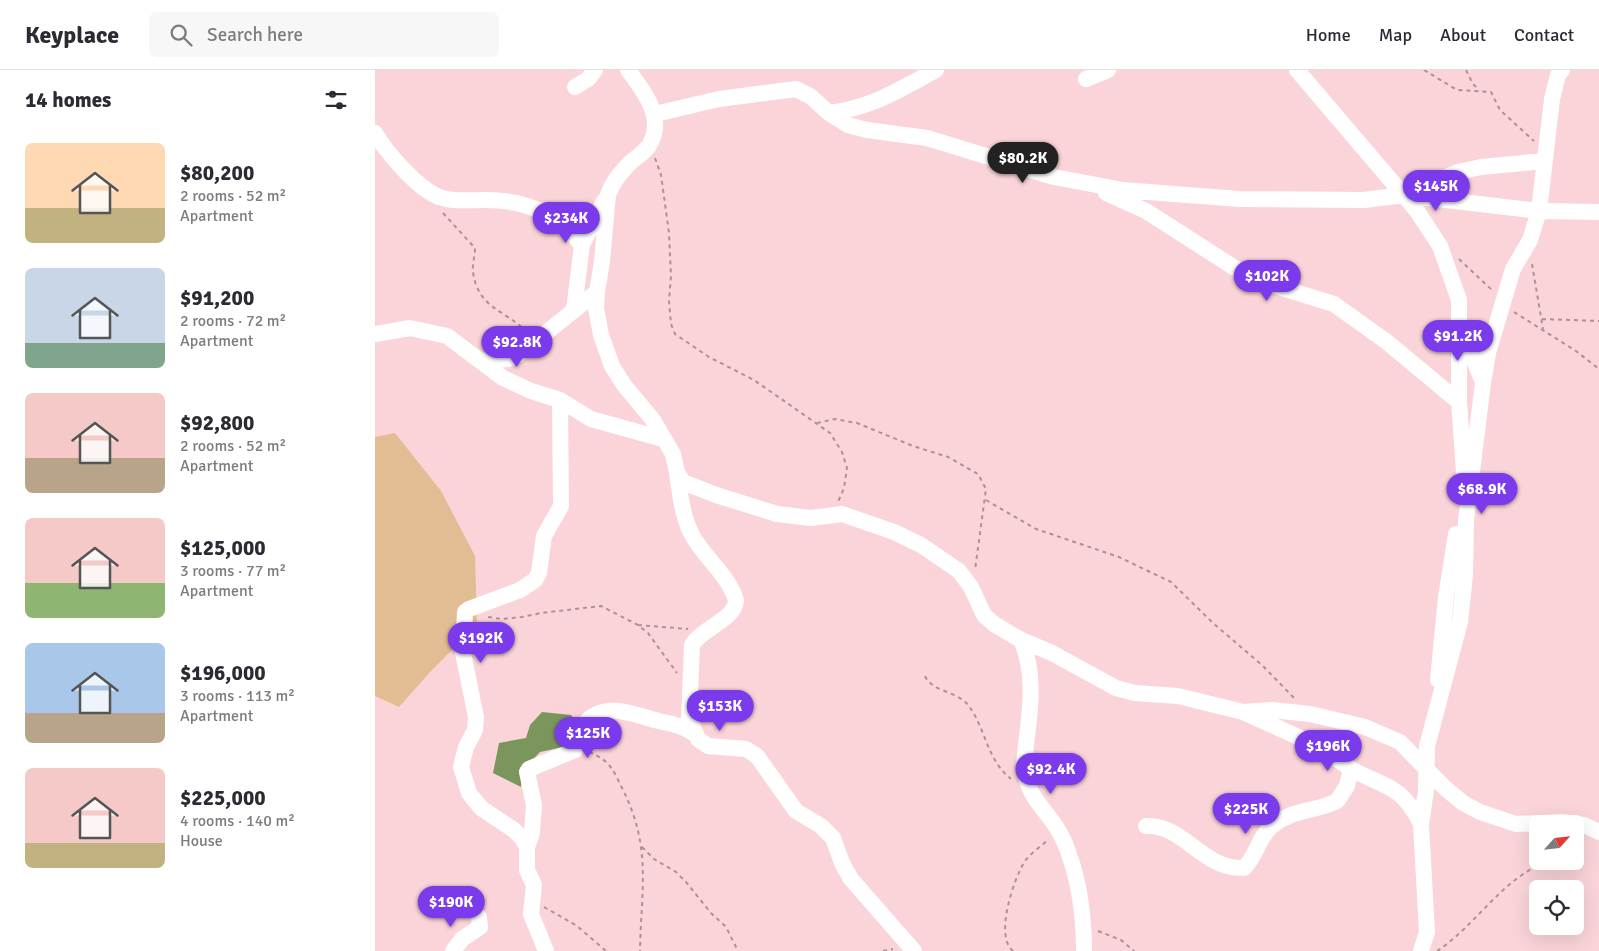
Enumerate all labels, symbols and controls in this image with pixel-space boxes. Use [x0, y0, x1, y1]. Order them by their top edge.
search box [149, 12, 499, 57]
text: Keyplace [25, 20, 119, 50]
icon: search [167, 21, 195, 49]
text: Search here [207, 23, 303, 47]
text: Home [1306, 24, 1351, 46]
text: Map [1379, 24, 1412, 46]
text: About [1440, 24, 1486, 46]
text: Contact [1514, 24, 1574, 46]
icon: filters [322, 86, 350, 114]
text: 14 homes [25, 87, 111, 113]
pin: $80.2K [982, 142, 1064, 184]
text: $80.2K [998, 148, 1048, 168]
text: $80,200 [180, 160, 254, 186]
icon: home [65, 163, 125, 223]
pin: $145K [1401, 170, 1471, 212]
text: $145K [1414, 176, 1458, 196]
text: 2 rooms · 52 m² [180, 186, 286, 206]
pin: $234K [531, 202, 601, 244]
text: Apartment [180, 206, 253, 226]
text: $234K [544, 208, 588, 228]
pin: $102K [1232, 260, 1302, 302]
text: $102K [1245, 266, 1289, 286]
text: $91,200 [180, 285, 254, 311]
icon: home [65, 288, 125, 348]
text: 2 rooms · 72 m² [180, 311, 286, 331]
pin: $91.2K [1417, 320, 1499, 362]
pin: $92.8K [476, 326, 558, 368]
text: $91.2K [1433, 326, 1483, 346]
text: Apartment [180, 331, 253, 351]
text: $92.8K [492, 332, 542, 352]
text: $92,800 [180, 410, 254, 436]
icon: home [65, 413, 125, 473]
text: 2 rooms · 52 m² [180, 436, 286, 456]
text: Apartment [180, 456, 253, 476]
pin: $68.9K [1441, 472, 1523, 515]
text: $68.9K [1457, 479, 1507, 499]
text: $125,000 [180, 535, 266, 561]
icon: home [65, 538, 125, 598]
text: 3 rooms · 77 m² [180, 561, 286, 581]
text: Apartment [180, 581, 253, 601]
pin: $192K [446, 622, 516, 664]
text: $192K [459, 628, 503, 648]
text: $196,000 [180, 660, 266, 686]
icon: home [65, 663, 125, 723]
text: 3 rooms · 113 m² [180, 686, 295, 706]
pin: $153K [685, 690, 755, 732]
text: $153K [698, 696, 742, 716]
text: Apartment [180, 706, 253, 726]
pin: $125K [553, 716, 623, 759]
text: $125K [566, 723, 610, 743]
pin: $196K [1293, 730, 1363, 772]
text: $196K [1306, 736, 1350, 756]
pin: $92.4K [1010, 752, 1092, 795]
text: $92.4K [1026, 759, 1076, 779]
text: $225,000 [180, 785, 266, 811]
icon: home [65, 788, 125, 848]
pin: $225K [1211, 792, 1281, 835]
text: $225K [1224, 799, 1268, 819]
text: 4 rooms · 140 m² [180, 811, 295, 831]
north arrow [1529, 815, 1584, 870]
map controls [1529, 815, 1584, 935]
text: House [180, 831, 223, 851]
button: locate [1529, 880, 1584, 935]
pin: $190K [416, 886, 486, 928]
text: $190K [429, 892, 473, 912]

